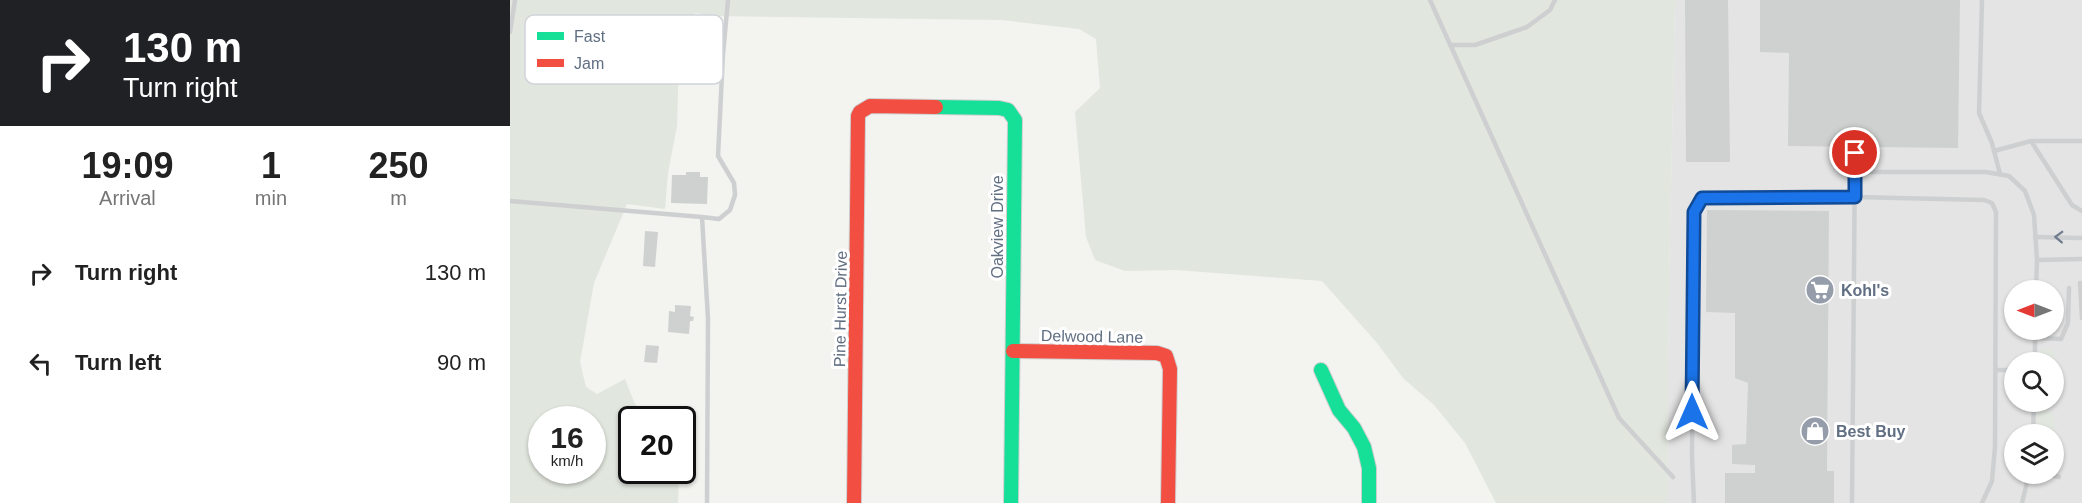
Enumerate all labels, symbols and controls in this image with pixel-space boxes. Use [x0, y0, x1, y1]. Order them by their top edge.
legend [525, 15, 723, 84]
icon: right [24, 24, 102, 102]
text: 130 m [123, 24, 242, 71]
text: Fast [574, 28, 606, 45]
text: Jam [574, 55, 604, 72]
text: Turn right [123, 73, 238, 103]
pin [1829, 127, 1880, 178]
icon: arrive [1838, 136, 1871, 169]
text: 19:09 [81, 145, 173, 186]
text: 1 [261, 145, 281, 186]
text: 250 [368, 145, 429, 186]
street label: Oakview Drive [989, 175, 1006, 279]
text: Arrival [99, 187, 156, 209]
text: min [255, 187, 287, 209]
text: m [390, 187, 407, 209]
one-way arrow [2054, 231, 2063, 244]
street label: Pine Hurst Drive [831, 251, 850, 367]
icon: right [24, 257, 57, 290]
text: Turn right [75, 260, 177, 285]
text: 130 m [425, 260, 486, 285]
supermarket icon: Kohl's [1804, 274, 1836, 306]
north arrow [2004, 280, 2064, 340]
map controls [2004, 280, 2064, 484]
place label: Kohl's [1841, 282, 1889, 299]
street label: Delwood Lane [1041, 327, 1143, 346]
icon: left [24, 347, 57, 380]
text: Turn left [75, 350, 161, 375]
text: 90 m [437, 350, 486, 375]
button: search [2004, 352, 2064, 412]
position arrow [1660, 380, 1724, 444]
speed limit sign: 20 [618, 406, 696, 484]
shop icon: Best Buy [1799, 415, 1831, 447]
text: 16 [550, 421, 584, 454]
place label: Best Buy [1836, 423, 1905, 440]
button: layers [2004, 424, 2064, 484]
text: km/h [551, 452, 583, 469]

